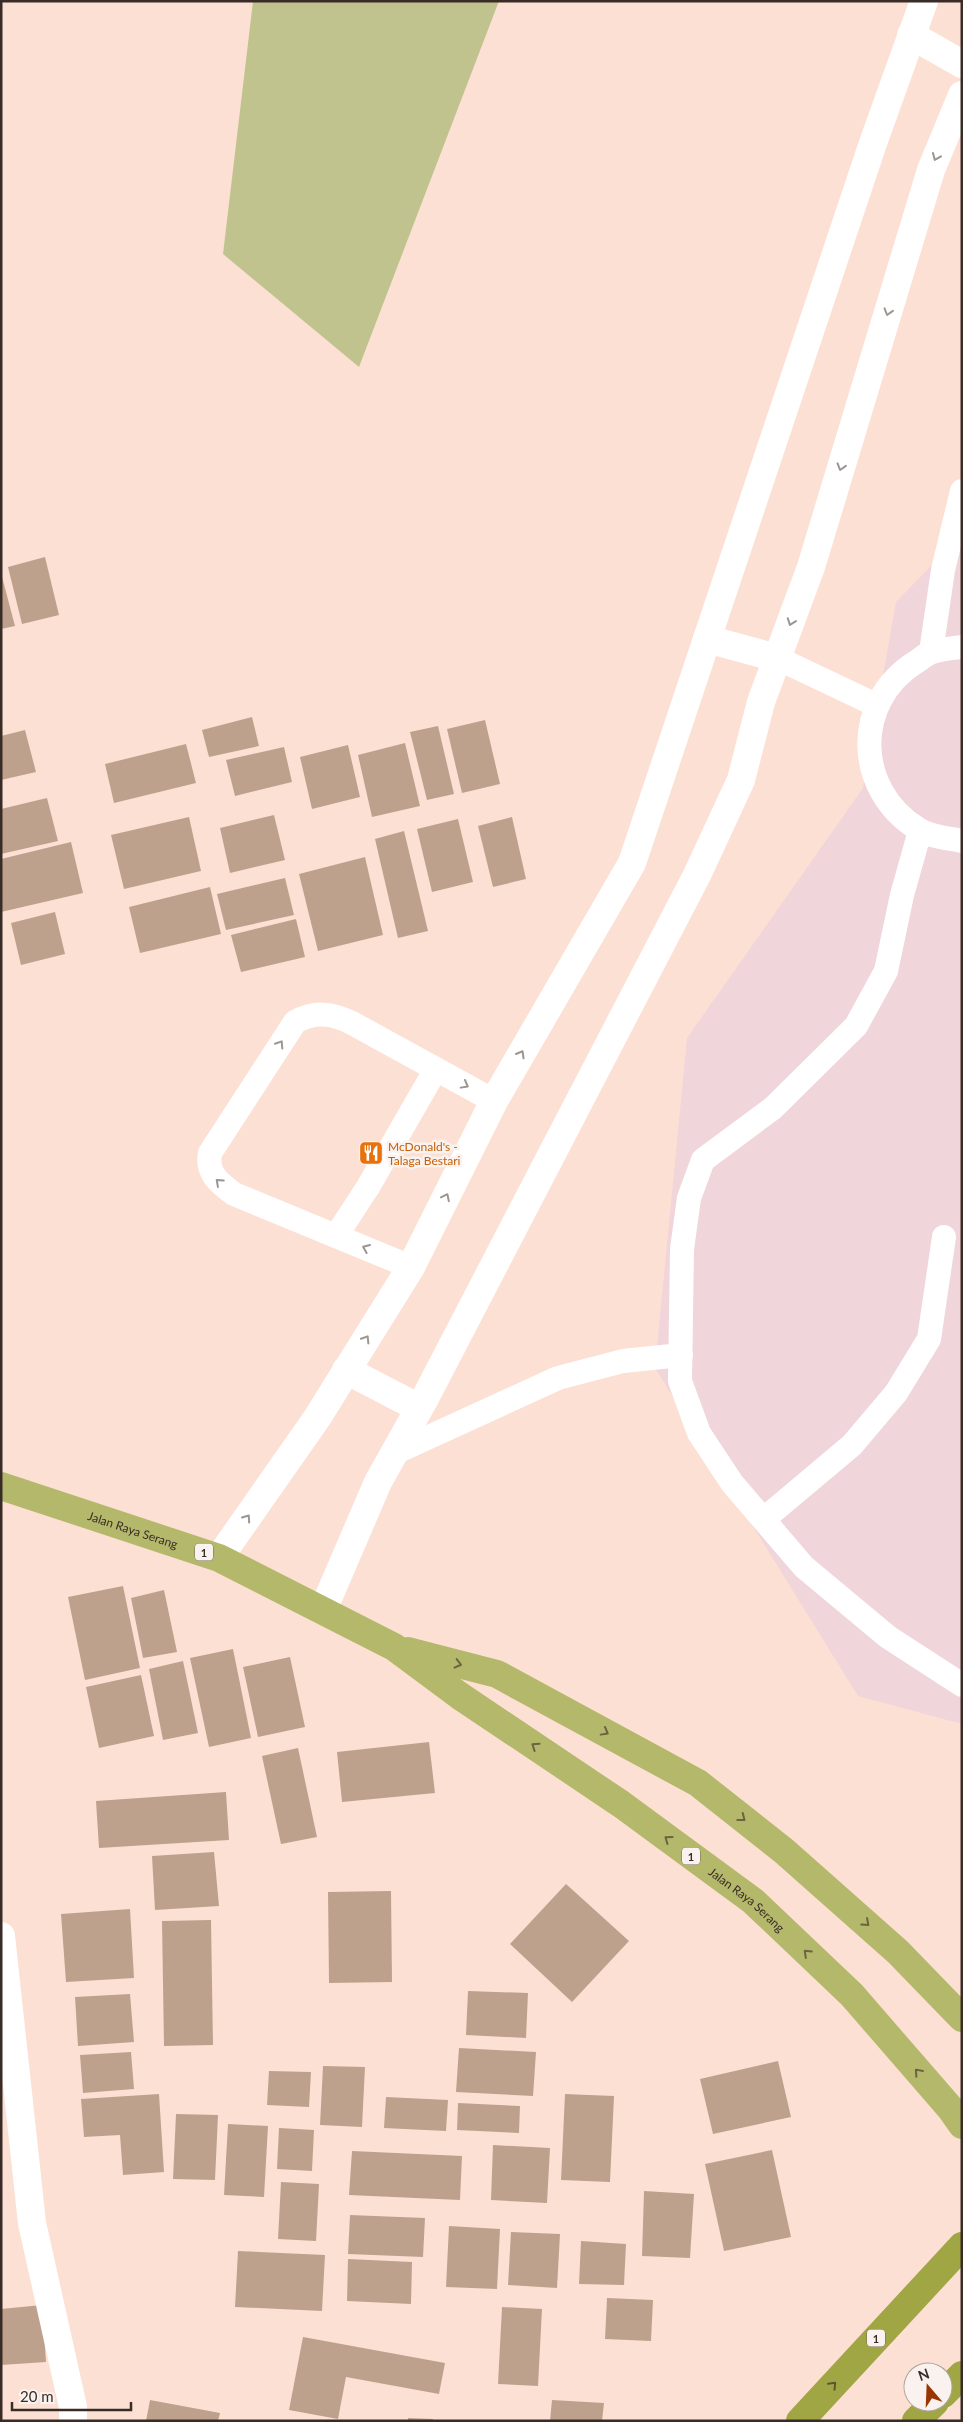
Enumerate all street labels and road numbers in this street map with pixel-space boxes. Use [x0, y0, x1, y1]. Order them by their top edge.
street label: Jalan Raya Serang [86, 1508, 180, 1551]
road number: 1 [195, 1544, 213, 1560]
road number: 1 [682, 1848, 700, 1864]
street label: Jalan Raya Serang [706, 1864, 788, 1935]
road number: 1 [867, 2330, 885, 2346]

